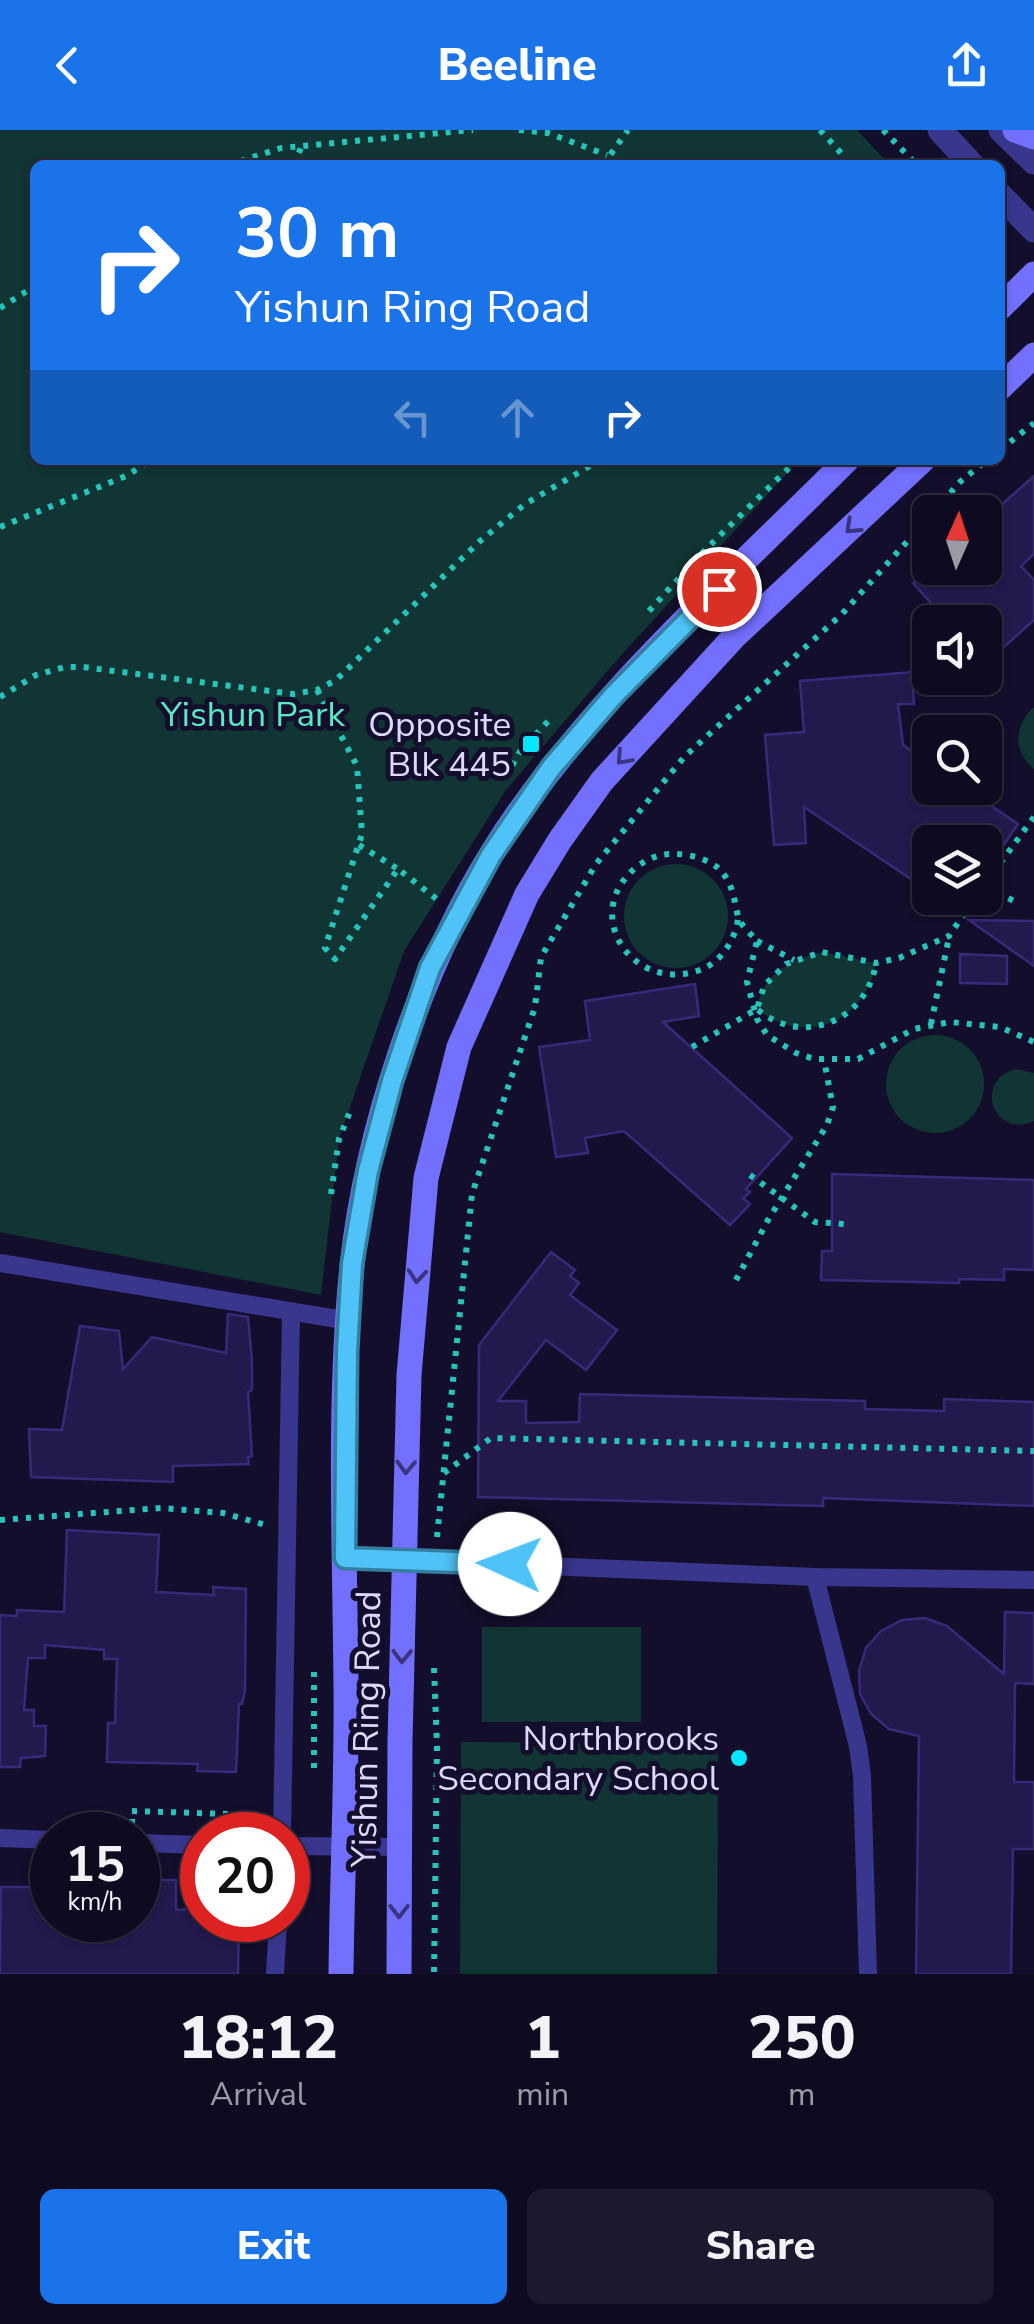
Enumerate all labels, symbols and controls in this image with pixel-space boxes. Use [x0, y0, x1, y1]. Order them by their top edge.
text: Beeline [437, 35, 597, 96]
icon: back [40, 38, 95, 93]
icon: share [939, 38, 994, 93]
text: 30 m [235, 186, 399, 282]
icon: right [70, 200, 200, 330]
text: Yishun Ring Road [235, 277, 591, 338]
icon: left [385, 390, 440, 445]
icon: ahead [490, 390, 545, 445]
icon: right [595, 390, 650, 445]
north arrow [912, 495, 1002, 585]
map controls [912, 495, 1002, 915]
one-way arrow [845, 515, 863, 533]
pin [677, 547, 762, 632]
icon: arrive [692, 562, 747, 617]
button: sound [912, 605, 1002, 695]
park label: Yishun Park [160, 691, 346, 738]
place label: Opposite Blk 445 [368, 701, 511, 788]
button: search [912, 715, 1002, 805]
marker: Opposite Blk 445 [520, 733, 542, 755]
one-way arrow [617, 746, 635, 765]
button: layers [912, 825, 1002, 915]
one-way arrow [407, 1268, 429, 1284]
one-way arrow [396, 1459, 417, 1475]
position arrow [458, 1512, 562, 1616]
street label: Yishun Ring Road [341, 1590, 392, 1869]
one-way arrow [391, 1650, 413, 1665]
place label: Northbrooks Secondary School [437, 1715, 720, 1802]
marker: Northbrooks Secondary School [728, 1747, 750, 1769]
speed limit sign: 20 [180, 1812, 310, 1942]
text: 15 [65, 1830, 125, 1899]
text: km/h [67, 1885, 123, 1919]
one-way arrow [388, 1904, 410, 1919]
text: 18:12 [178, 1997, 338, 2079]
text: 1 [525, 1997, 561, 2079]
text: 250 [748, 1997, 856, 2079]
text: Arrival [210, 2073, 306, 2116]
text: min [516, 2073, 569, 2116]
text: m [788, 2073, 815, 2116]
button: Exit [40, 2189, 507, 2304]
button: Share [527, 2189, 994, 2304]

